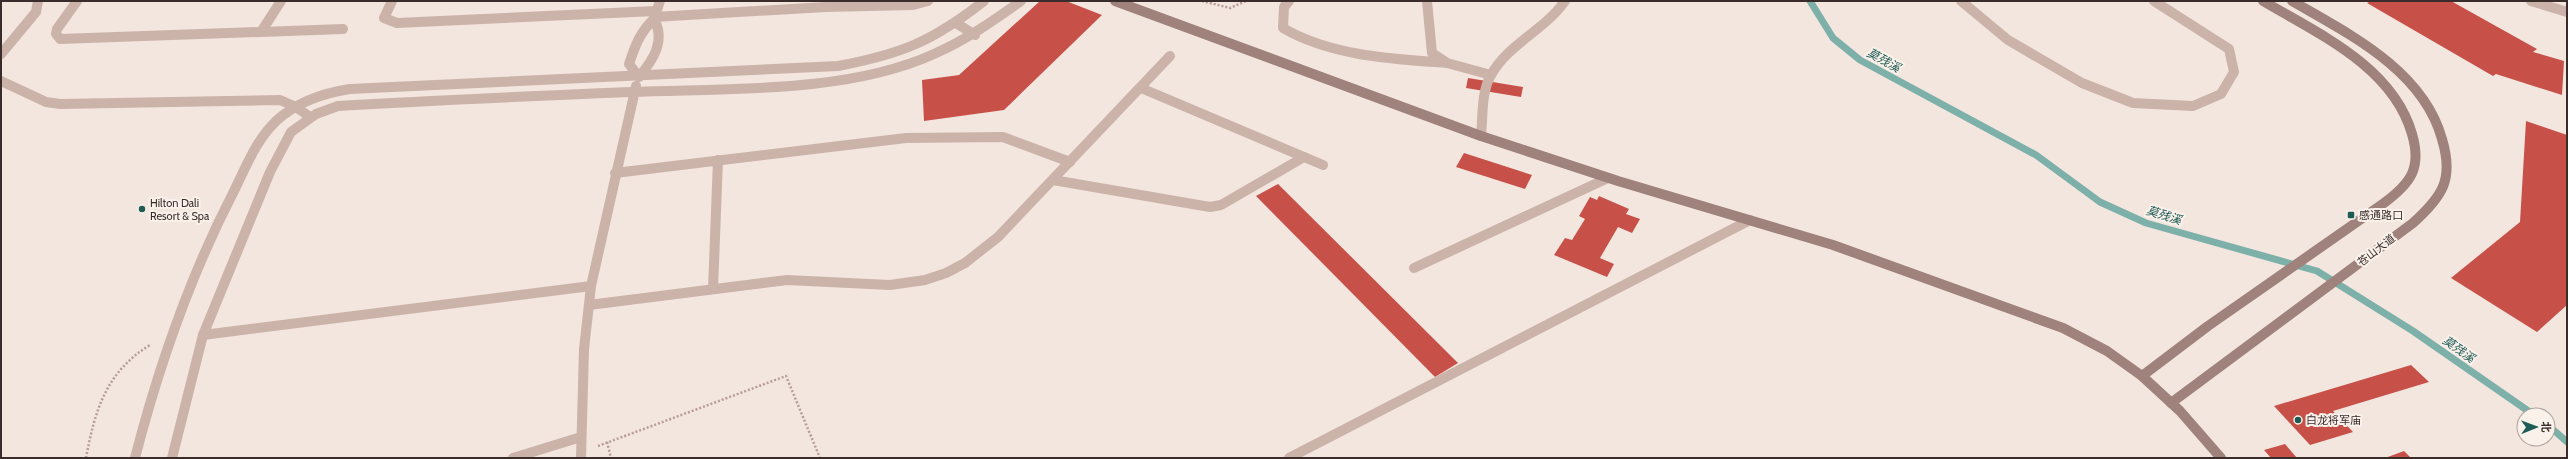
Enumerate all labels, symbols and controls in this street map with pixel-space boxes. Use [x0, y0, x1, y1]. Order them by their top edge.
water label: 莫残溪 [1865, 45, 1905, 76]
place label: Hilton Dali Resort & Spa [150, 196, 210, 223]
water label: 莫残溪 [2145, 203, 2185, 228]
marker: Hilton Dali Resort & Spa [137, 204, 147, 214]
place label: 感通路口 [2359, 208, 2403, 222]
marker: 感通路口 [2346, 210, 2356, 220]
street label: 苍山大道 [2354, 231, 2398, 269]
water label: 莫残溪 [2440, 333, 2480, 367]
north arrow [2516, 407, 2556, 447]
place label: 白龙将军庙 [2306, 413, 2361, 427]
marker: 白龙将军庙 [2293, 415, 2303, 425]
text: 北 [2539, 421, 2553, 432]

